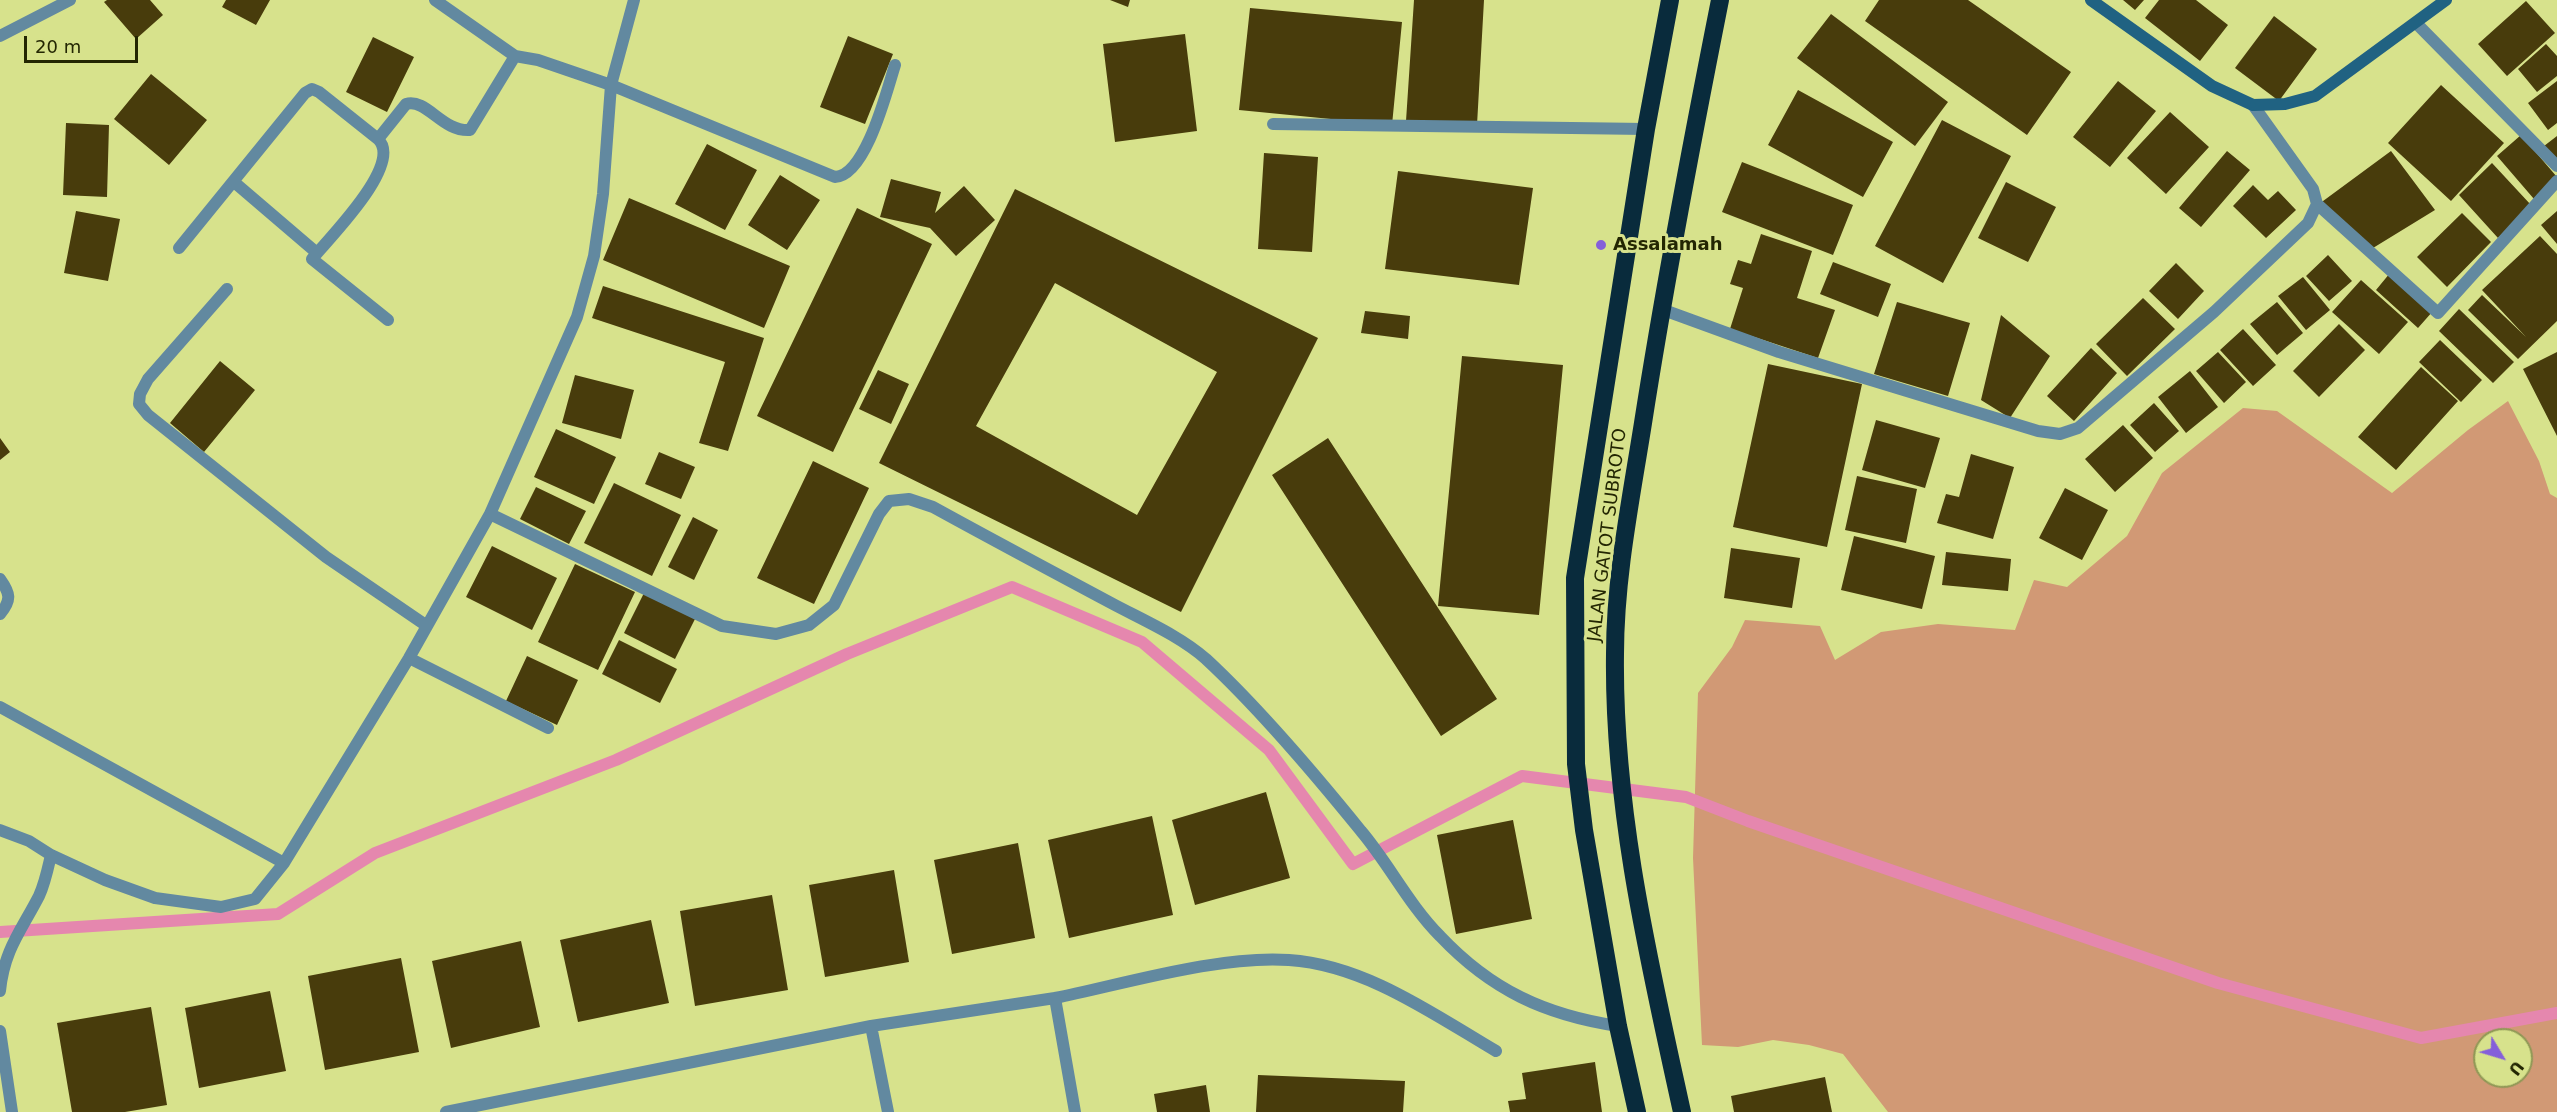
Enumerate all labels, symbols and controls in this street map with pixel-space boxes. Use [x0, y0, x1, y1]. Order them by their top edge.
scale bar [27, 24, 141, 62]
text: 20 m [35, 36, 81, 57]
place label: Assalamah [1613, 234, 1723, 256]
marker: Assalamah [1594, 238, 1608, 252]
street label: JALAN GATOT SUBROTO [1584, 427, 1632, 643]
north arrow [2473, 1028, 2533, 1088]
text: U [2505, 1057, 2527, 1079]

